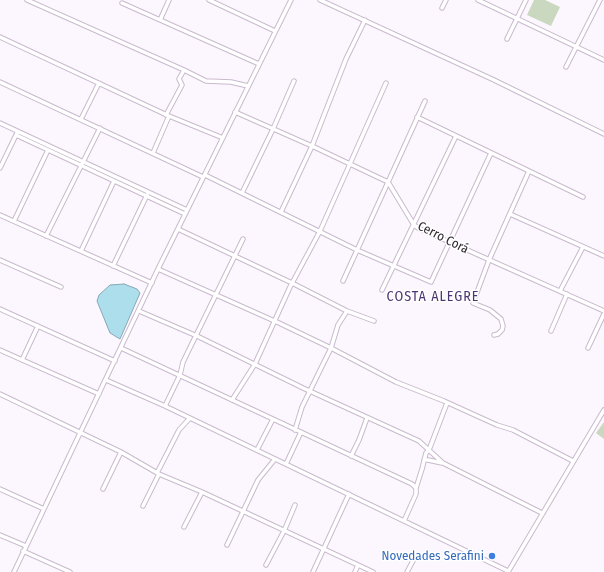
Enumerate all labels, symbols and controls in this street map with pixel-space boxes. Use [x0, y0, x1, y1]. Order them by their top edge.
street label: Cerro Corá [415, 219, 471, 257]
district label: COSTA ALEGRE [387, 289, 479, 305]
place label: Novedades Serafini [382, 548, 484, 564]
marker: Novedades Serafini [487, 551, 497, 561]

